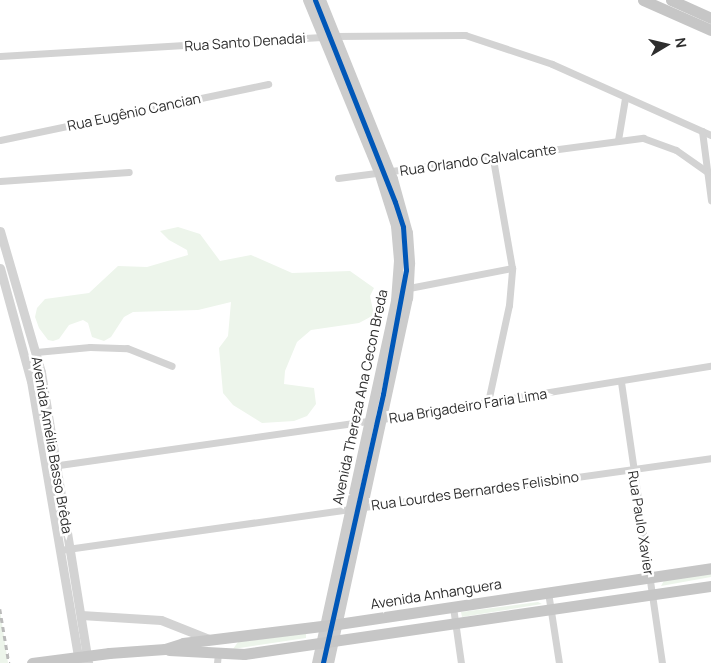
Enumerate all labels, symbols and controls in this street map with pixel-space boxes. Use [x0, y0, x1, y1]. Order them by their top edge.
north arrow [641, 20, 691, 70]
street label: Rua Santo Denadai [184, 29, 306, 55]
text: N [671, 36, 691, 49]
street label: Rua Eugênio Cancian [66, 90, 202, 134]
street label: Rua Orlando Calvalcante [399, 141, 557, 179]
street label: Avenida Thereza Ana Cecon Breda [329, 288, 391, 506]
street label: Avenida Amélia Basso Brêda [28, 355, 76, 535]
street label: Rua Brigadeiro Faria Lima [388, 385, 548, 427]
street label: Rua Lourdes Bernardes Felisbino [370, 468, 580, 514]
street label: Rua Paulo Xavier [624, 469, 658, 577]
street label: Avenida Anhanguera [369, 575, 503, 613]

